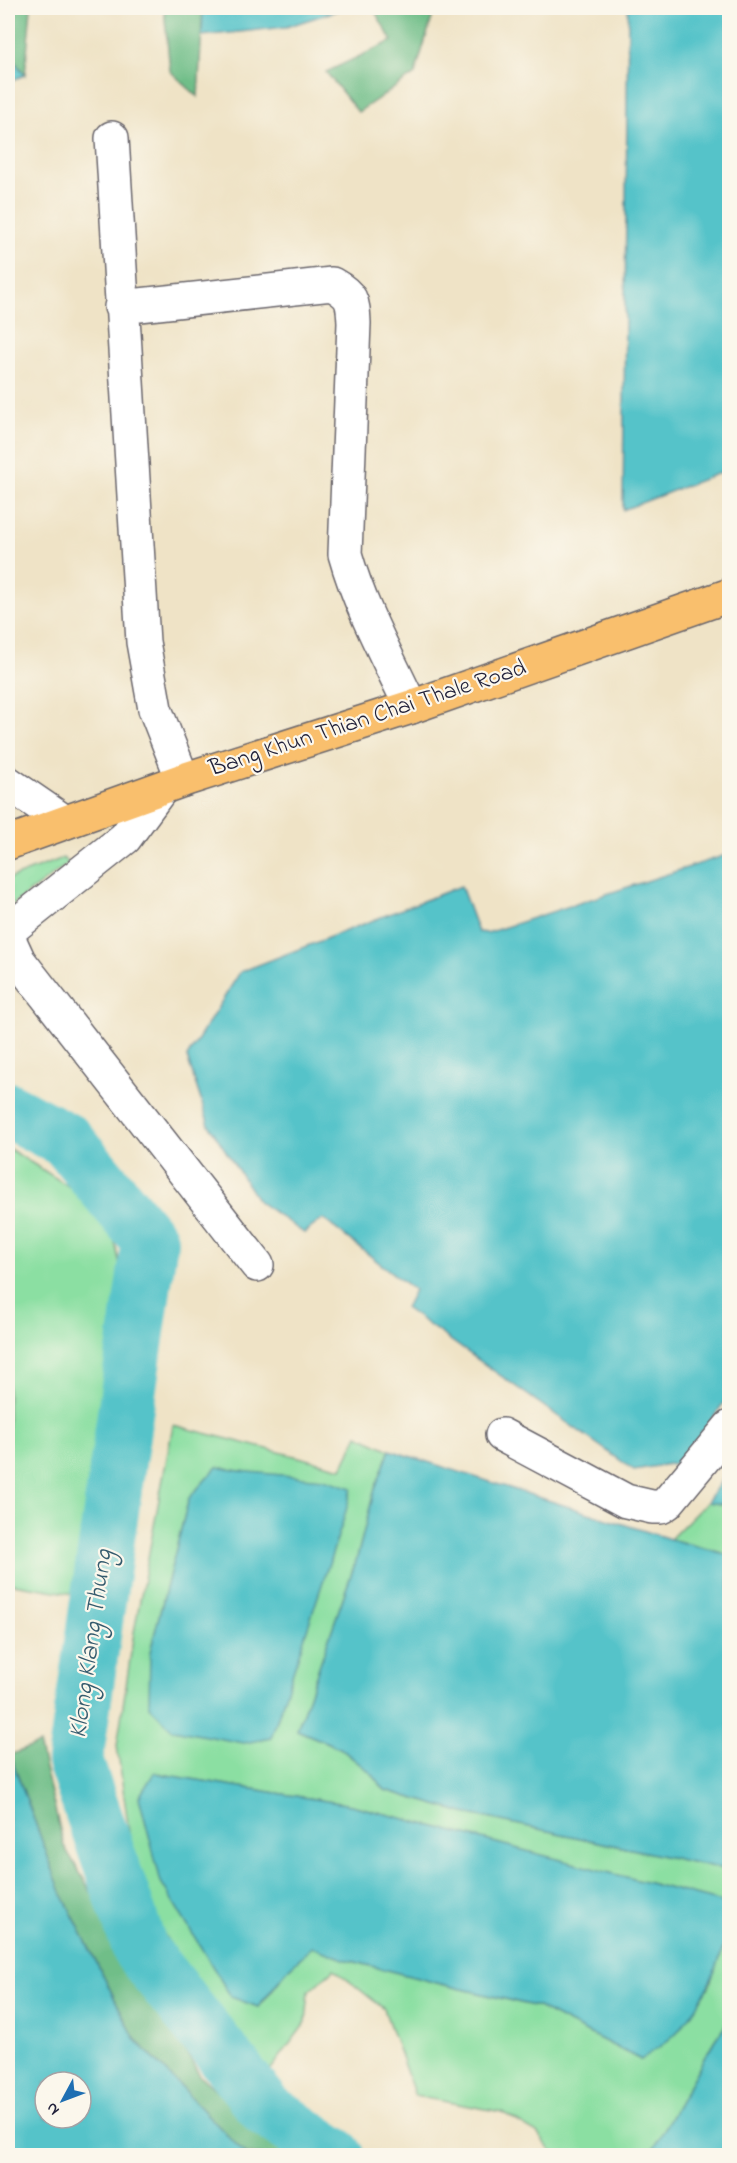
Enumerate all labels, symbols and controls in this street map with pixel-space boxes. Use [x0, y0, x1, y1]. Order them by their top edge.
street label: Bang Khun Thian Chai Thale Road [204, 651, 532, 787]
water label: Klong Klang Thung [60, 1546, 124, 1741]
north arrow [33, 2070, 93, 2130]
text: N [40, 2096, 66, 2120]

